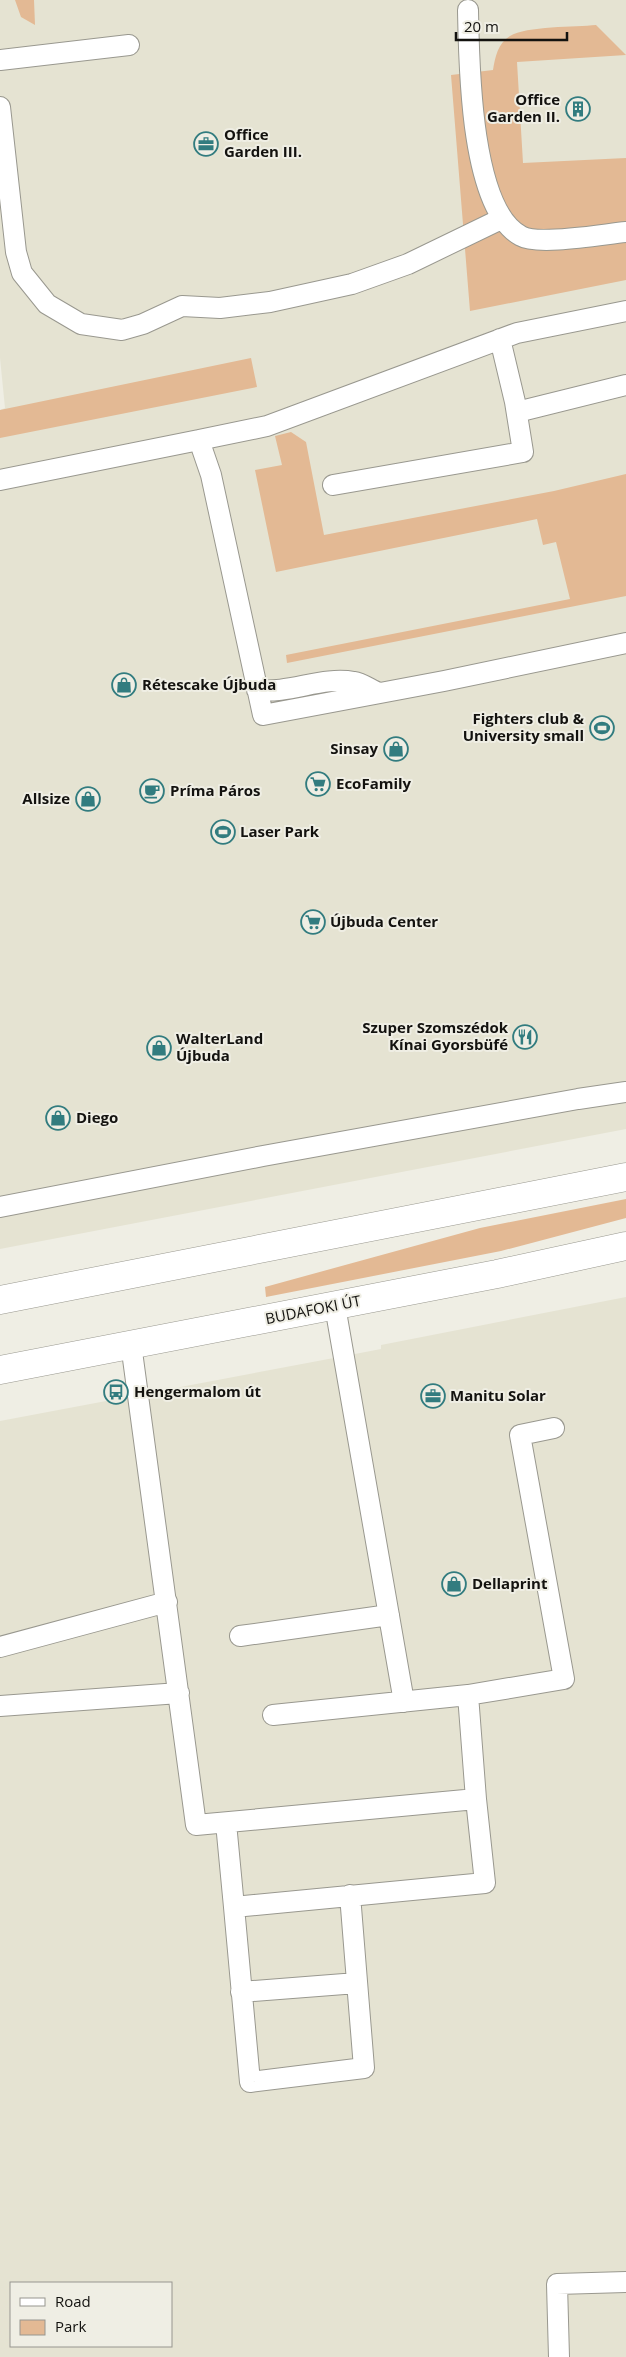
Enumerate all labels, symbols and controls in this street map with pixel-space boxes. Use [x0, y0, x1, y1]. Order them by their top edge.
scale bar [456, 10, 567, 42]
text: 20 m [464, 16, 499, 36]
place label: Office Garden II. [487, 89, 560, 126]
building icon: Office Garden II. [565, 96, 591, 122]
place label: Office Garden III. [224, 124, 302, 161]
office icon: Office Garden III. [193, 131, 219, 157]
shop icon: Rétescake Újbuda [111, 672, 137, 698]
place label: Rétescake Újbuda [142, 674, 276, 694]
place label: Fighters club & University small [463, 708, 585, 745]
sports icon: Fighters club & University small [589, 715, 615, 741]
shop icon: Sinsay [383, 736, 409, 762]
place label: Sinsay [330, 738, 378, 758]
supermarket icon: EcoFamily [305, 771, 331, 797]
place label: EcoFamily [336, 773, 412, 793]
cafe icon: Príma Páros [139, 778, 165, 804]
place label: Príma Páros [170, 780, 261, 800]
shop icon: Allsize [75, 786, 101, 812]
place label: Allsize [22, 788, 70, 808]
sports icon: Laser Park [210, 819, 236, 845]
place label: Laser Park [240, 821, 320, 841]
supermarket icon: Újbuda Center [300, 909, 326, 935]
place label: Újbuda Center [330, 911, 438, 931]
place label: Szuper Szomszédok Kínai Gyorsbüfé [362, 1017, 509, 1054]
restaurant icon: Szuper Szomszédok Kínai Gyorsbüfé [512, 1024, 538, 1050]
place label: WalterLand Újbuda [176, 1028, 263, 1065]
shop icon: WalterLand Újbuda [146, 1035, 172, 1061]
shop icon: Diego [45, 1105, 71, 1131]
place label: Diego [76, 1107, 118, 1127]
street label: BUDAFOKI ÚT [263, 1290, 363, 1328]
bus stop icon: Hengermalom út [103, 1379, 129, 1405]
place label: Hengermalom út [134, 1381, 261, 1401]
office icon: Manitu Solar [420, 1383, 446, 1409]
place label: Manitu Solar [450, 1385, 546, 1405]
shop icon: Dellaprint [441, 1571, 467, 1597]
place label: Dellaprint [472, 1573, 548, 1593]
legend [10, 2282, 172, 2347]
text: Road [55, 2291, 91, 2311]
text: Park [55, 2316, 86, 2336]

